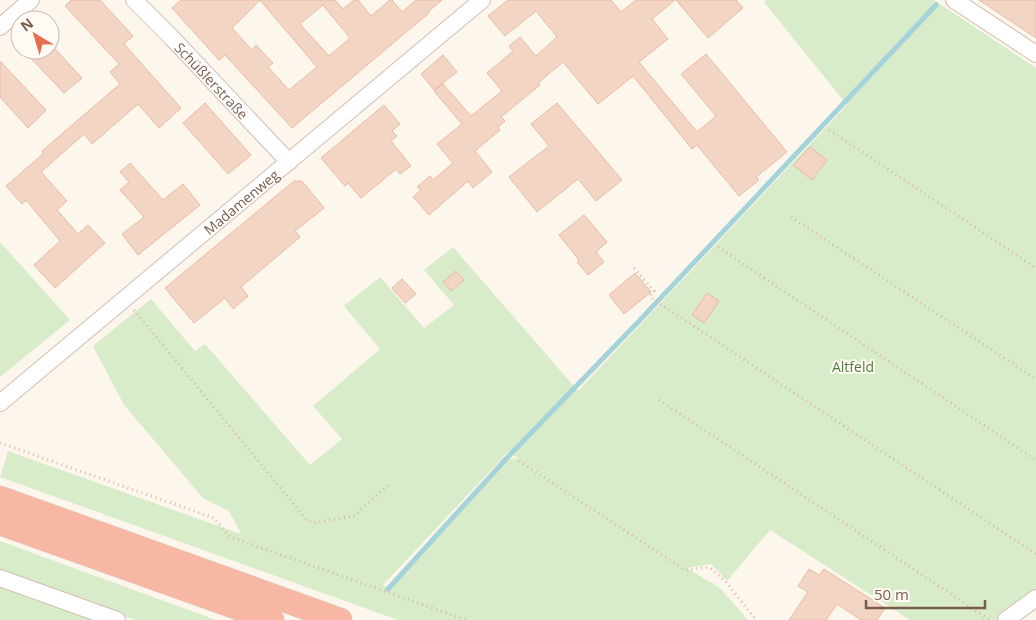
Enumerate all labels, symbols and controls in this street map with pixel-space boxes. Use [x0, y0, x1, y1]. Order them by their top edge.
north arrow [10, 10, 60, 60]
text: N [16, 13, 37, 35]
street label: Schüßlerstraße [171, 38, 253, 123]
street label: Madamenweg [199, 164, 283, 239]
park label: Altfeld [832, 357, 874, 376]
scale bar [866, 578, 985, 610]
text: 50 m [874, 584, 909, 604]

